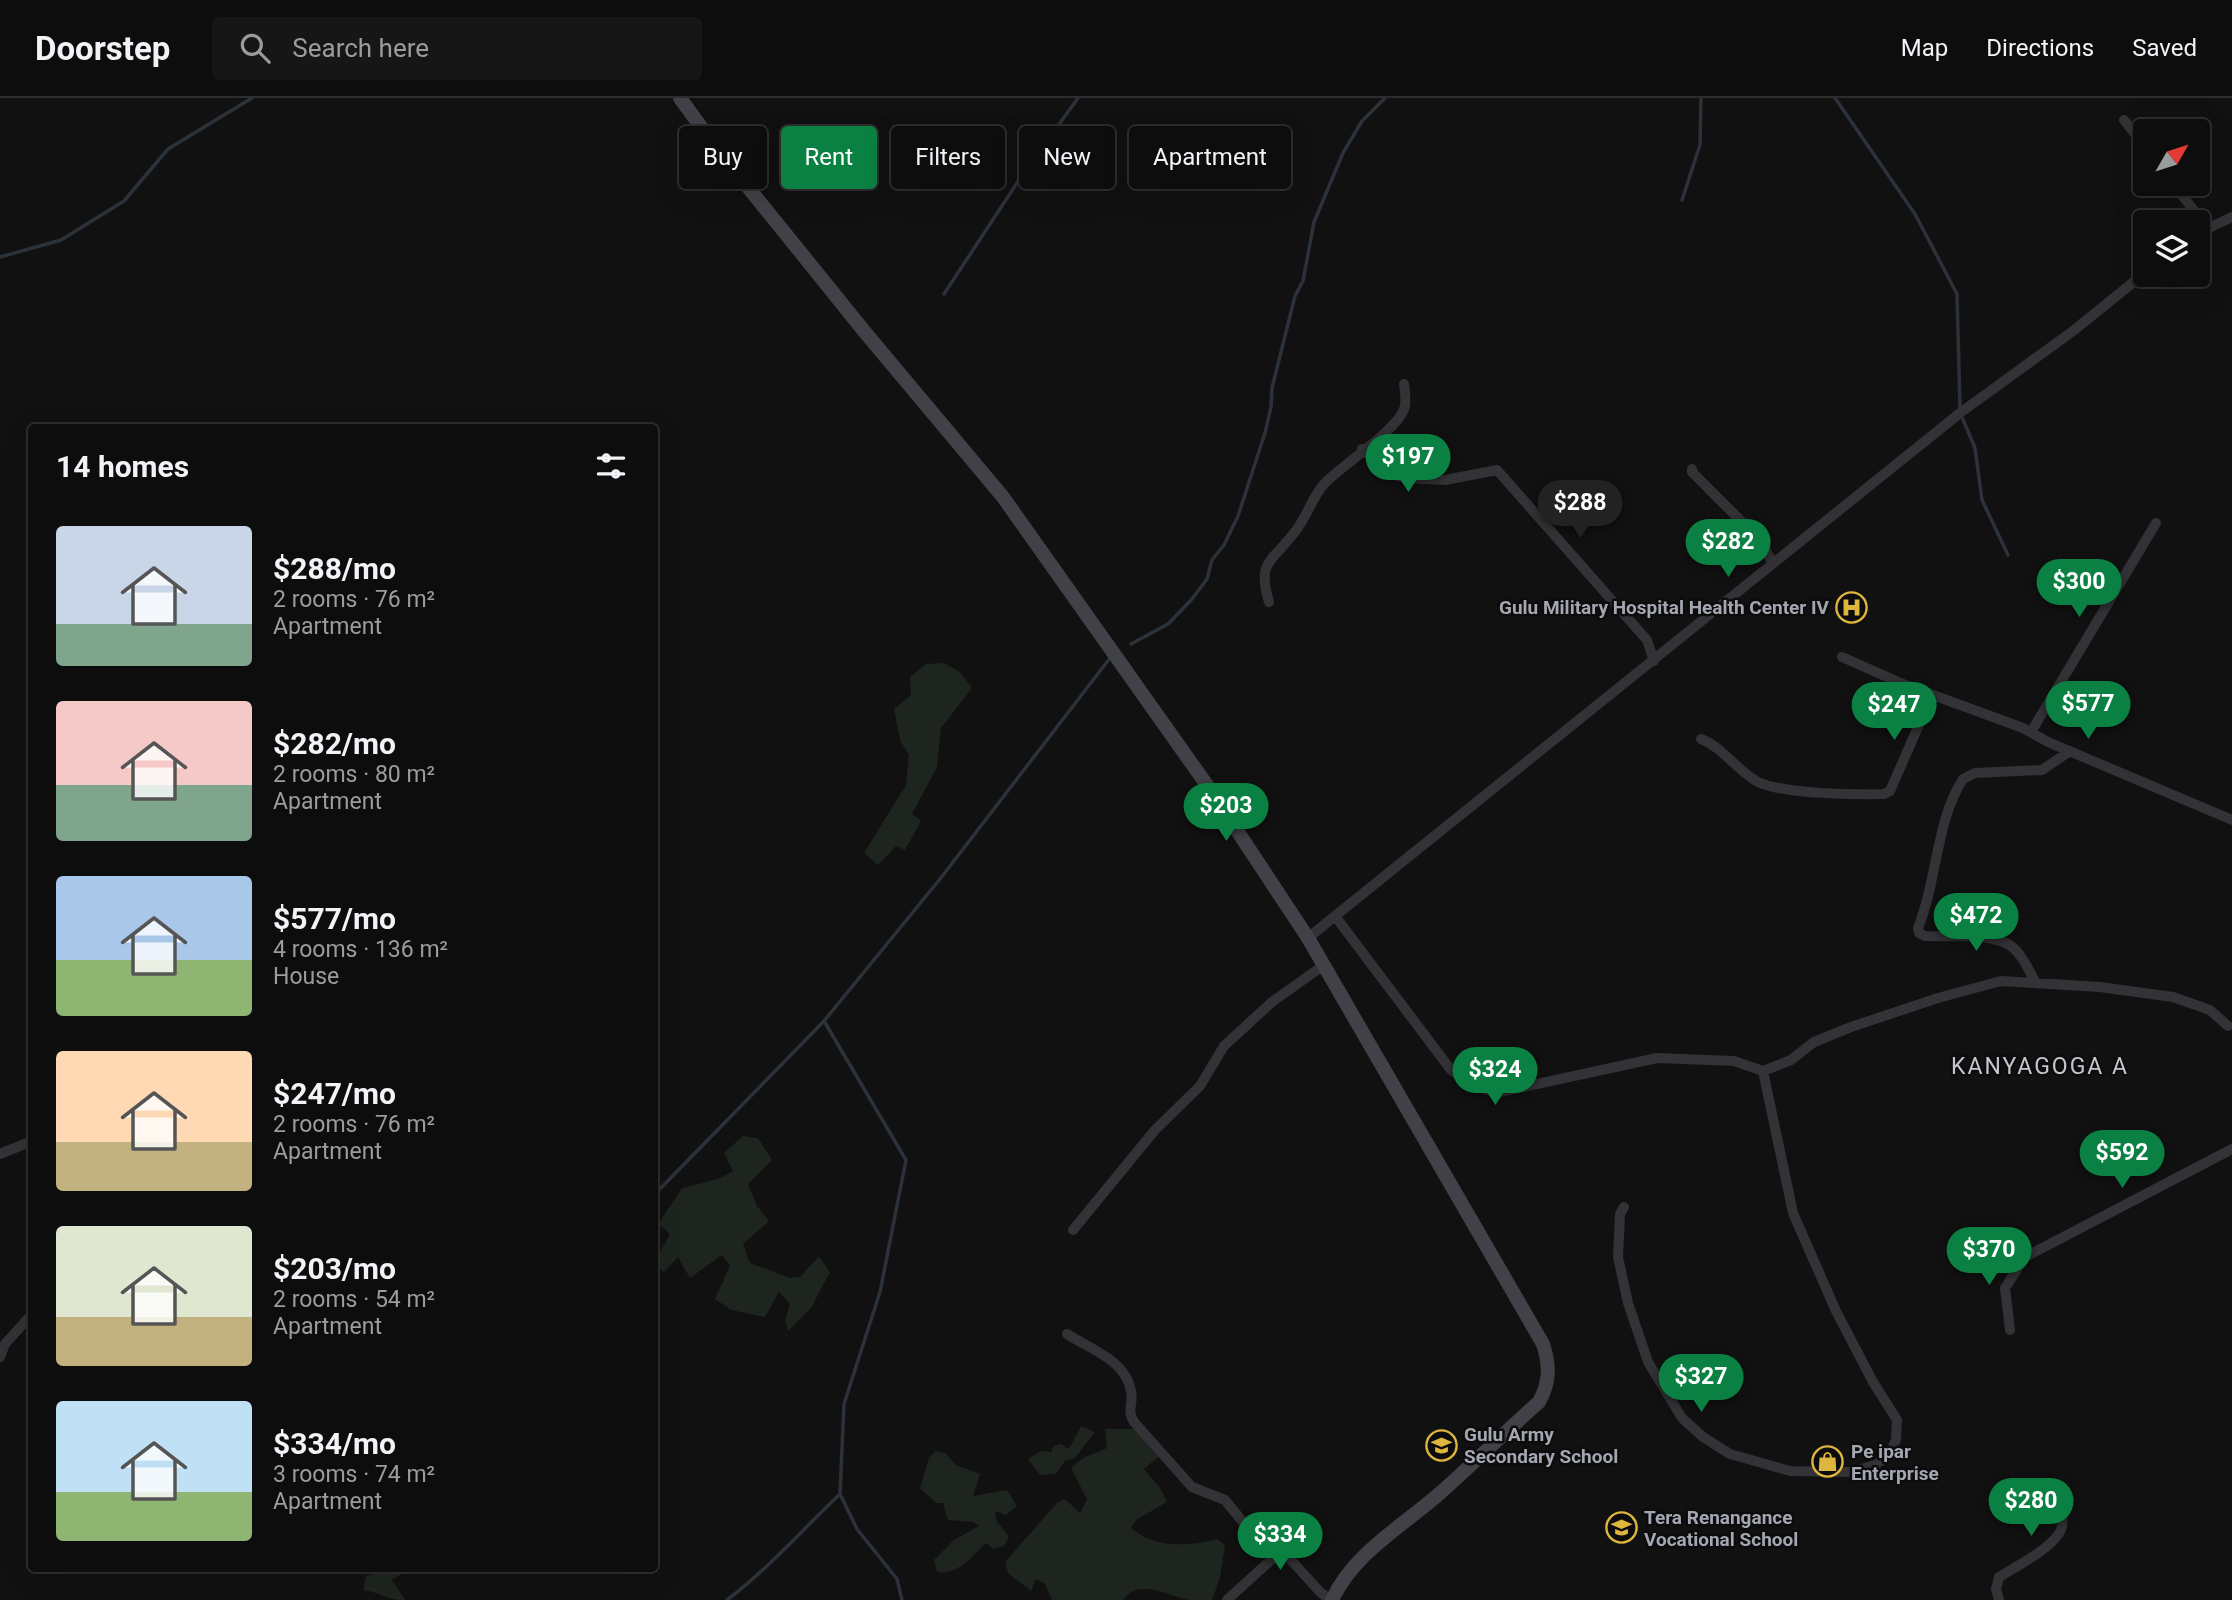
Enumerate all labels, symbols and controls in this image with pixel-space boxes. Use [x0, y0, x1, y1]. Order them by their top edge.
search box [212, 17, 702, 80]
text: Doorstep [35, 29, 170, 68]
icon: search [236, 29, 274, 67]
text: Search here [292, 33, 429, 63]
text: Map [1901, 34, 1948, 62]
text: Directions [1986, 34, 2094, 62]
text: Saved [2132, 34, 2197, 62]
north arrow [2133, 119, 2210, 196]
map controls [2133, 119, 2210, 287]
chip: Buy [679, 126, 767, 189]
chip: Rent [781, 126, 877, 189]
chip: Filters [891, 126, 1005, 189]
chip: New [1019, 126, 1115, 189]
chip: Apartment [1129, 126, 1291, 189]
button: layers [2133, 210, 2210, 287]
pin: $197 [1367, 434, 1449, 494]
text: $197 [1382, 443, 1434, 470]
icon: filters [592, 447, 630, 485]
text: 14 homes [56, 449, 189, 484]
pin: $288 [1539, 480, 1621, 540]
text: $288 [1554, 489, 1606, 516]
pin: $282 [1687, 519, 1769, 579]
text: $282 [1702, 528, 1754, 555]
text: $288/mo [273, 551, 396, 586]
icon: home [112, 554, 196, 638]
pin: $300 [2038, 560, 2120, 619]
text: $300 [2053, 568, 2105, 595]
text: 2 rooms · 76 m² [273, 586, 435, 613]
hospital icon: Gulu Military Hospital Health Center IV [1835, 590, 1869, 624]
place label: Gulu Military Hospital Health Center IV [1499, 596, 1830, 619]
text: Apartment [273, 613, 382, 640]
pin: $247 [1853, 682, 1935, 742]
pin: $577 [2047, 682, 2129, 741]
text: $577 [2062, 690, 2114, 717]
text: $247 [1868, 691, 1920, 718]
text: $282/mo [273, 726, 396, 761]
icon: home [112, 729, 196, 813]
text: 2 rooms · 80 m² [273, 761, 435, 788]
pin: $203 [1185, 784, 1267, 843]
text: Apartment [273, 788, 382, 815]
text: $203 [1200, 792, 1252, 819]
pin: $472 [1935, 894, 2017, 953]
text: $577/mo [273, 901, 396, 936]
text: $472 [1950, 902, 2002, 929]
icon: home [112, 904, 196, 988]
text: 4 rooms · 136 m² [273, 936, 448, 963]
text: House [273, 963, 339, 990]
pin: $324 [1454, 1048, 1536, 1107]
district label: KANYAGOGA A [1951, 1053, 2129, 1080]
text: $324 [1469, 1056, 1521, 1083]
text: $247/mo [273, 1076, 396, 1111]
icon: home [112, 1079, 196, 1163]
text: 2 rooms · 76 m² [273, 1111, 435, 1138]
pin: $592 [2081, 1130, 2163, 1190]
text: Apartment [273, 1138, 382, 1165]
text: $592 [2096, 1139, 2148, 1166]
pin: $370 [1948, 1228, 2030, 1287]
text: $370 [1963, 1236, 2015, 1263]
text: $203/mo [273, 1251, 396, 1286]
icon: home [112, 1254, 196, 1338]
text: 2 rooms · 54 m² [273, 1286, 435, 1313]
text: Apartment [273, 1313, 382, 1340]
pin: $327 [1660, 1354, 1742, 1414]
text: $327 [1675, 1363, 1727, 1390]
place label: Gulu Army Secondary School [1464, 1423, 1618, 1468]
text: $334/mo [273, 1426, 396, 1461]
school or university icon: Gulu Army Secondary School [1424, 1428, 1458, 1462]
icon: home [112, 1429, 196, 1513]
place label: Pe ipar Enterprise [1851, 1440, 1939, 1485]
shop icon: Pe ipar Enterprise [1811, 1445, 1845, 1479]
text: 3 rooms · 74 m² [273, 1461, 435, 1488]
pin: $280 [1990, 1478, 2072, 1538]
text: $280 [2005, 1487, 2057, 1514]
text: Apartment [273, 1488, 382, 1515]
place label: Tera Renangance Vocational School [1644, 1506, 1798, 1551]
school or university icon: Tera Renangance Vocational School [1604, 1511, 1638, 1545]
pin: $334 [1239, 1512, 1321, 1572]
text: $334 [1254, 1521, 1306, 1548]

